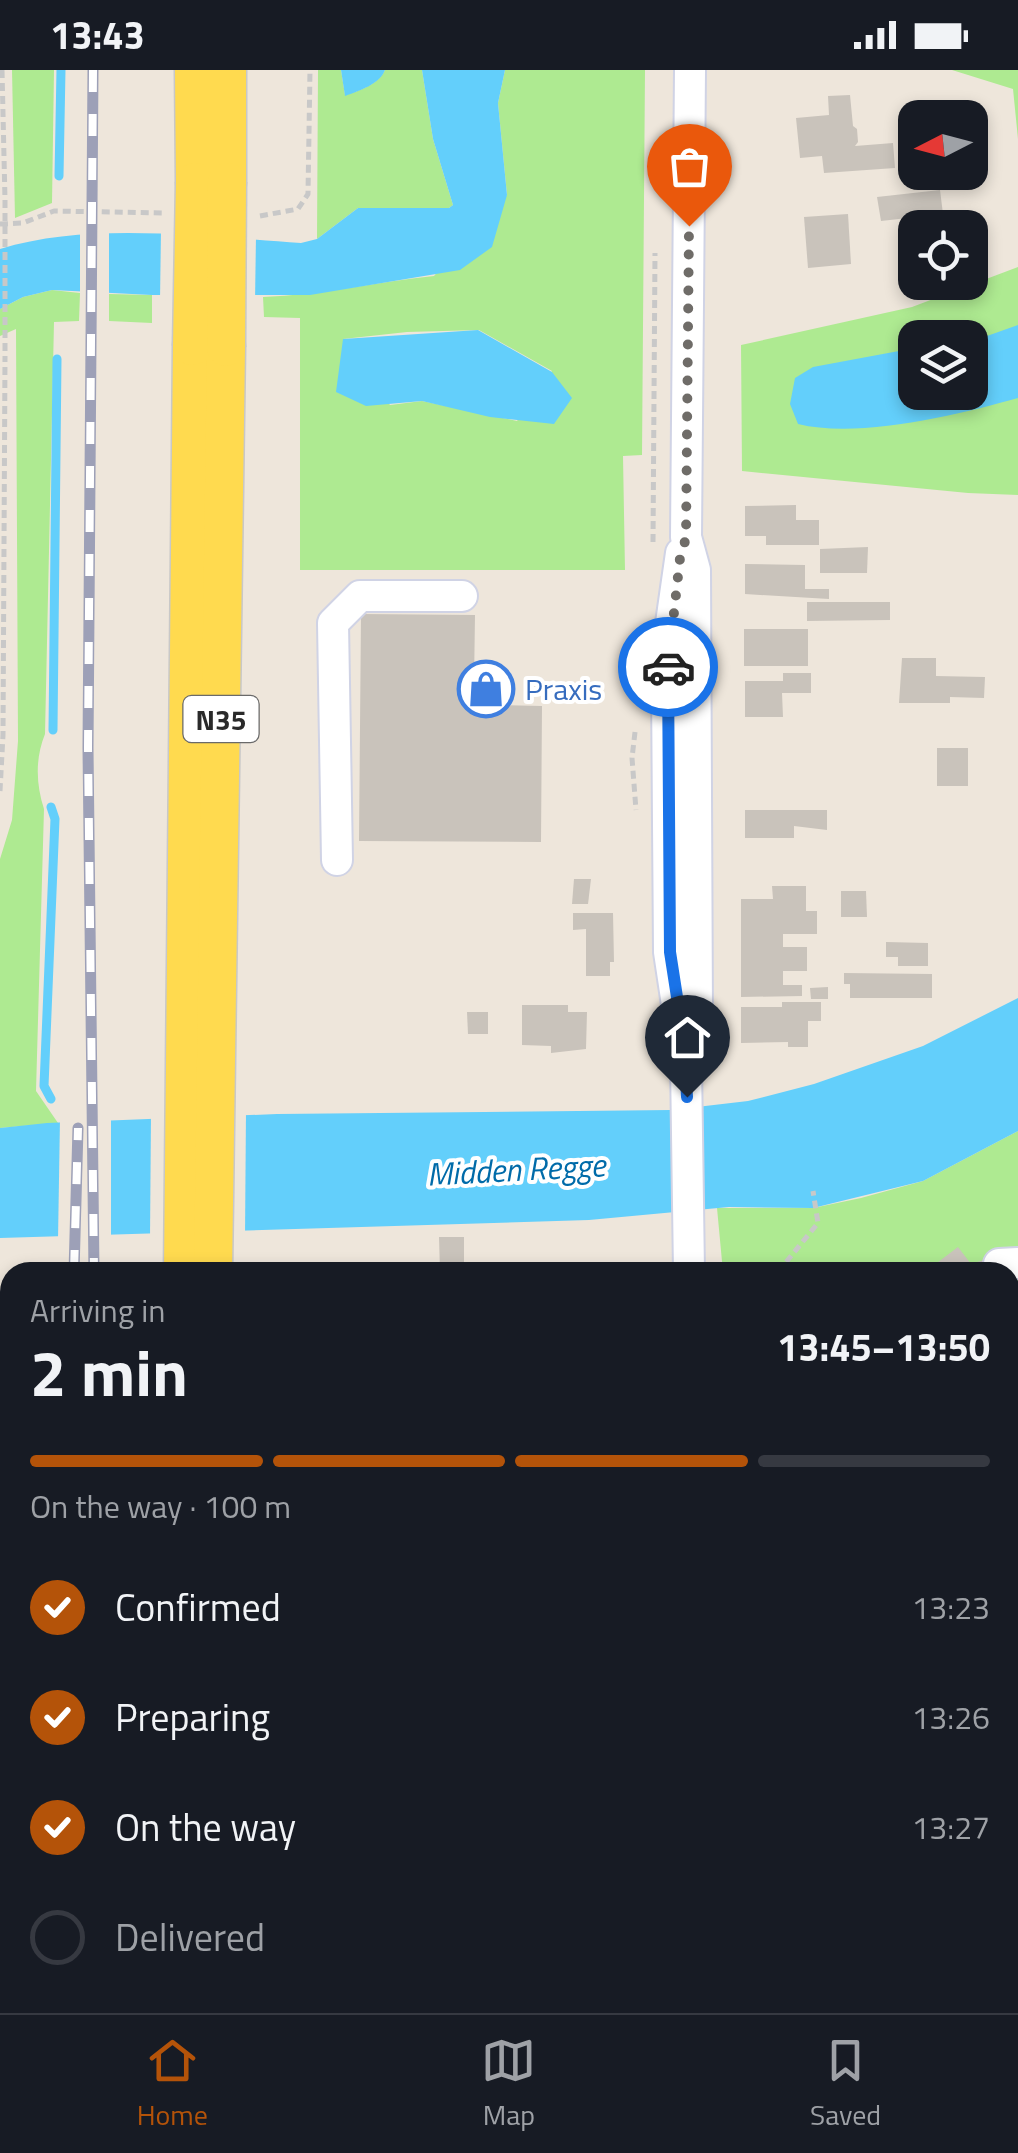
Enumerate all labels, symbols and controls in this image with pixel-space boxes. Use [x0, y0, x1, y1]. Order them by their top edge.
text: 13:43 [50, 6, 145, 64]
north arrow [898, 100, 988, 190]
map controls [898, 100, 988, 410]
pin [647, 124, 732, 227]
icon: bag [662, 139, 717, 194]
button: locate [898, 210, 988, 300]
button: layers [898, 320, 988, 410]
courier [618, 617, 718, 717]
icon: car [641, 640, 696, 695]
shop icon: Praxis [456, 659, 516, 719]
place label: Praxis [525, 666, 602, 712]
road number: N35 [184, 696, 258, 742]
pin [645, 995, 730, 1098]
icon: home [660, 1010, 715, 1065]
water label: Midden Regge [425, 1140, 609, 1198]
text: Arriving in [30, 1286, 166, 1334]
text: 13:45–13:50 [777, 1318, 990, 1376]
text: 2 min [30, 1322, 188, 1421]
text: On the way · 100 m [30, 1482, 291, 1530]
text: Confirmed [115, 1578, 281, 1636]
icon: check [30, 1580, 85, 1635]
text: 13:23 [911, 1583, 990, 1631]
text: Preparing [115, 1688, 270, 1746]
icon: check [30, 1690, 85, 1745]
text: 13:26 [911, 1693, 990, 1741]
text: On the way [115, 1798, 296, 1856]
icon: check [30, 1800, 85, 1855]
text: 13:27 [911, 1803, 990, 1851]
text: Delivered [115, 1908, 265, 1966]
tab: Home [137, 2033, 208, 2136]
tab: Map [481, 2033, 536, 2136]
tab: Saved [810, 2033, 881, 2136]

